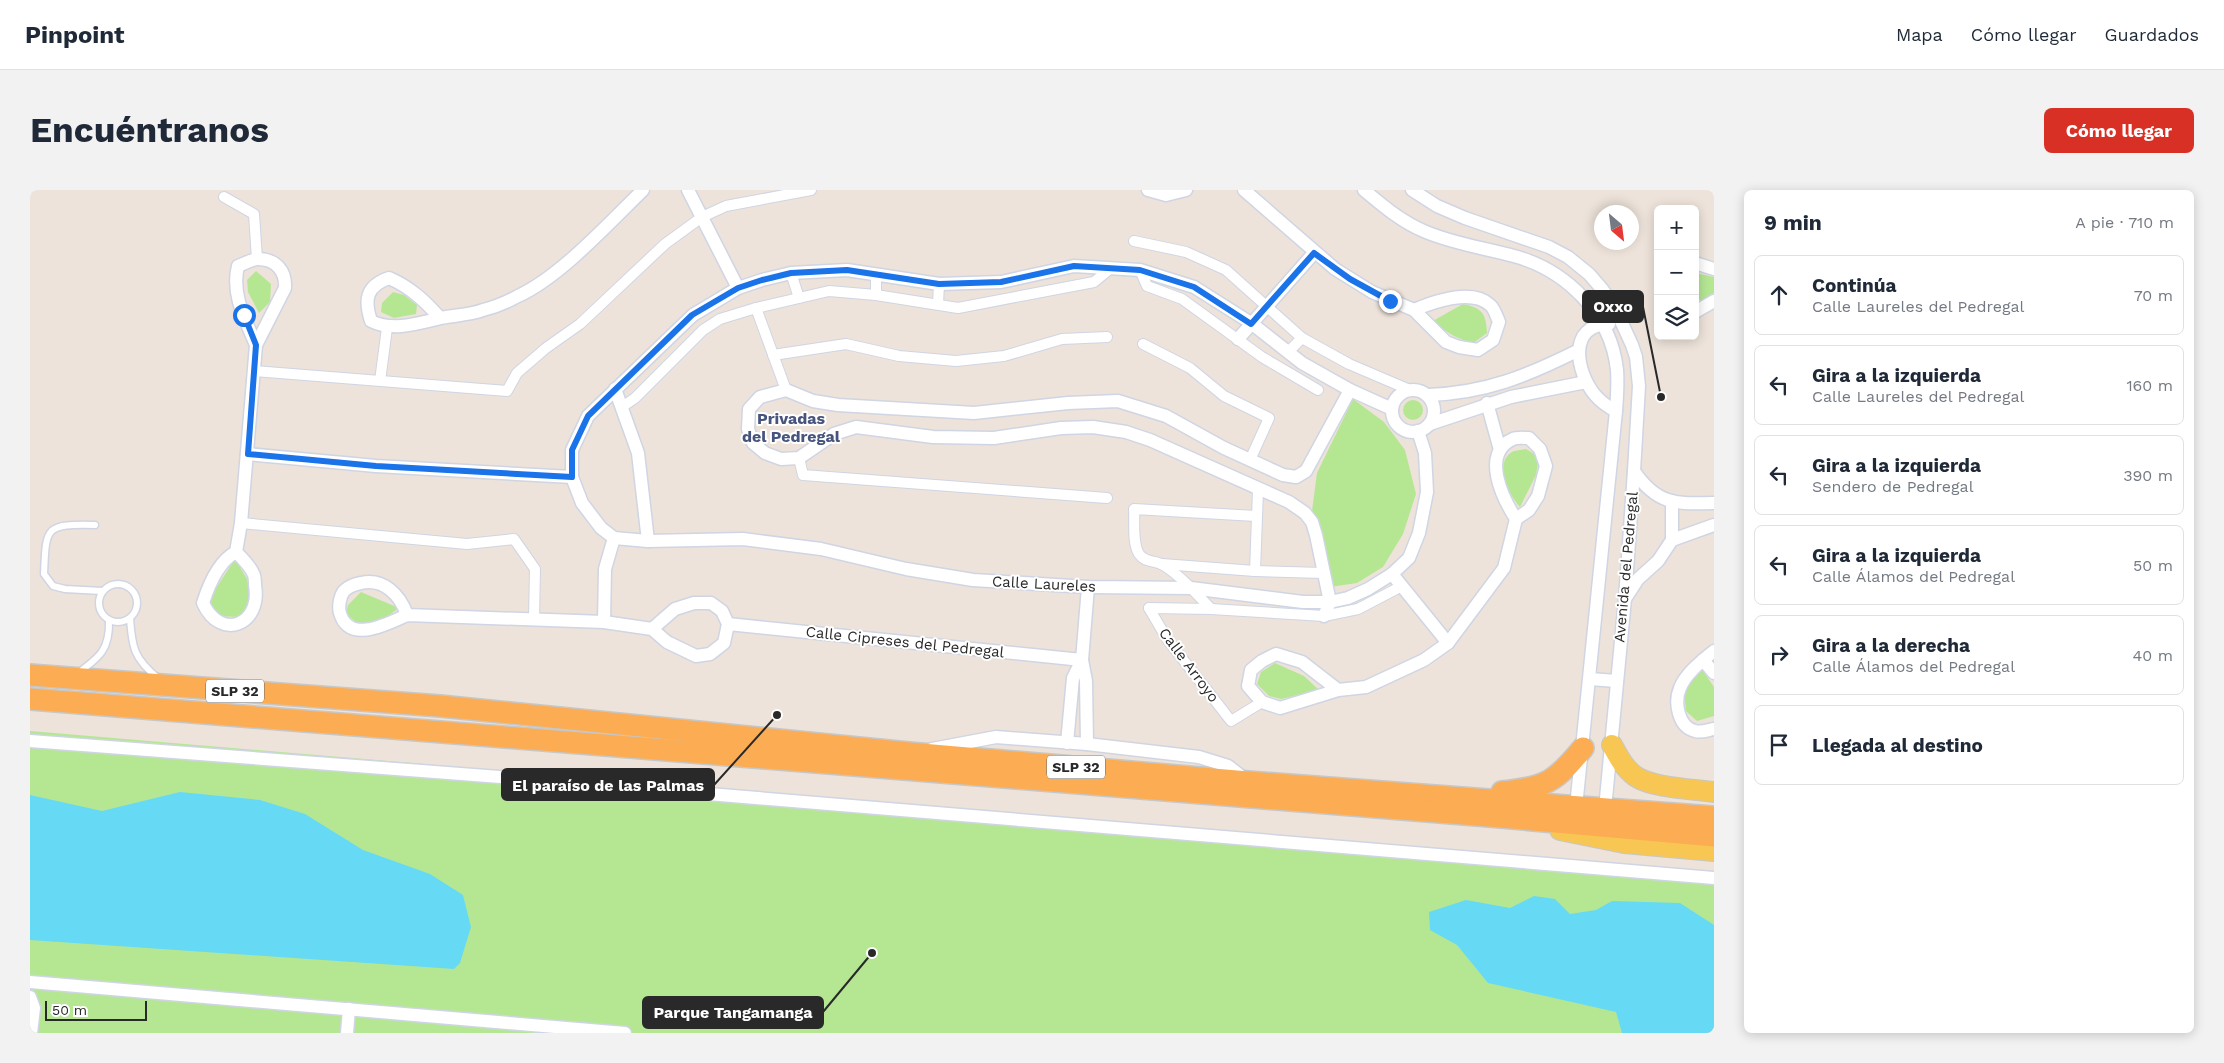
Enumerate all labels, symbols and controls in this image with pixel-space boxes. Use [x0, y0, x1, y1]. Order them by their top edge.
text: Pinpoint [25, 21, 125, 49]
text: Mapa [1896, 24, 1943, 45]
text: Cómo llegar [1971, 24, 2077, 45]
text: Guardados [2105, 24, 2199, 45]
button: Cómo llegar [2044, 108, 2194, 153]
text: Encuéntranos [30, 109, 269, 151]
north arrow [1594, 205, 1639, 250]
map controls [1654, 205, 1699, 340]
button: + [1654, 205, 1699, 250]
text: 9 min [1764, 210, 1822, 235]
text: A pie · 710 m [2075, 213, 2174, 232]
button: − [1654, 250, 1699, 295]
text: Continúa [1812, 274, 1896, 297]
icon: ahead [1765, 281, 1793, 309]
text: 70 m [2134, 286, 2173, 305]
route end [1379, 290, 1402, 313]
callout: Oxxo [1583, 291, 1643, 322]
button: layers [1654, 295, 1699, 340]
text: Oxxo [1593, 297, 1633, 316]
text: Calle Laureles del Pedregal [1812, 297, 2024, 316]
route start [233, 304, 256, 327]
text: Gira a la izquierda [1812, 364, 1981, 387]
icon: left [1765, 371, 1793, 399]
text: 160 m [2126, 376, 2173, 395]
text: Calle Laureles del Pedregal [1812, 387, 2024, 406]
district label: Privadas del Pedregal [742, 409, 841, 446]
text: Gira a la izquierda [1812, 454, 1981, 477]
icon: left [1765, 461, 1793, 489]
text: 390 m [2123, 466, 2173, 485]
text: Sendero de Pedregal [1812, 477, 1974, 496]
street label: Avenida del Pedregal [1610, 490, 1642, 643]
text: Gira a la izquierda [1812, 544, 1981, 567]
icon: left [1765, 551, 1793, 579]
text: 50 m [2133, 556, 2173, 575]
text: Calle Álamos del Pedregal [1812, 567, 2015, 586]
street label: Calle Laureles [992, 572, 1097, 596]
street label: Calle Cipreses del Pedregal [805, 623, 1006, 661]
street label: Calle Arroyo [1155, 624, 1223, 706]
text: Gira a la derecha [1812, 634, 1970, 657]
icon: right [1765, 641, 1793, 669]
text: 40 m [2133, 646, 2173, 665]
text: Calle Álamos del Pedregal [1812, 657, 2015, 676]
road number: SLP 32 [206, 680, 264, 702]
icon: arrive [1765, 731, 1793, 759]
text: Llegada al destino [1812, 734, 1983, 757]
road number: SLP 32 [1047, 756, 1105, 778]
callout: El paraíso de las Palmas [502, 769, 714, 800]
text: El paraíso de las Palmas [512, 776, 704, 795]
callout: Parque Tangamanga [643, 997, 823, 1028]
scale bar [45, 998, 148, 1021]
text: 50 m [52, 1002, 87, 1018]
text: Parque Tangamanga [653, 1003, 813, 1022]

